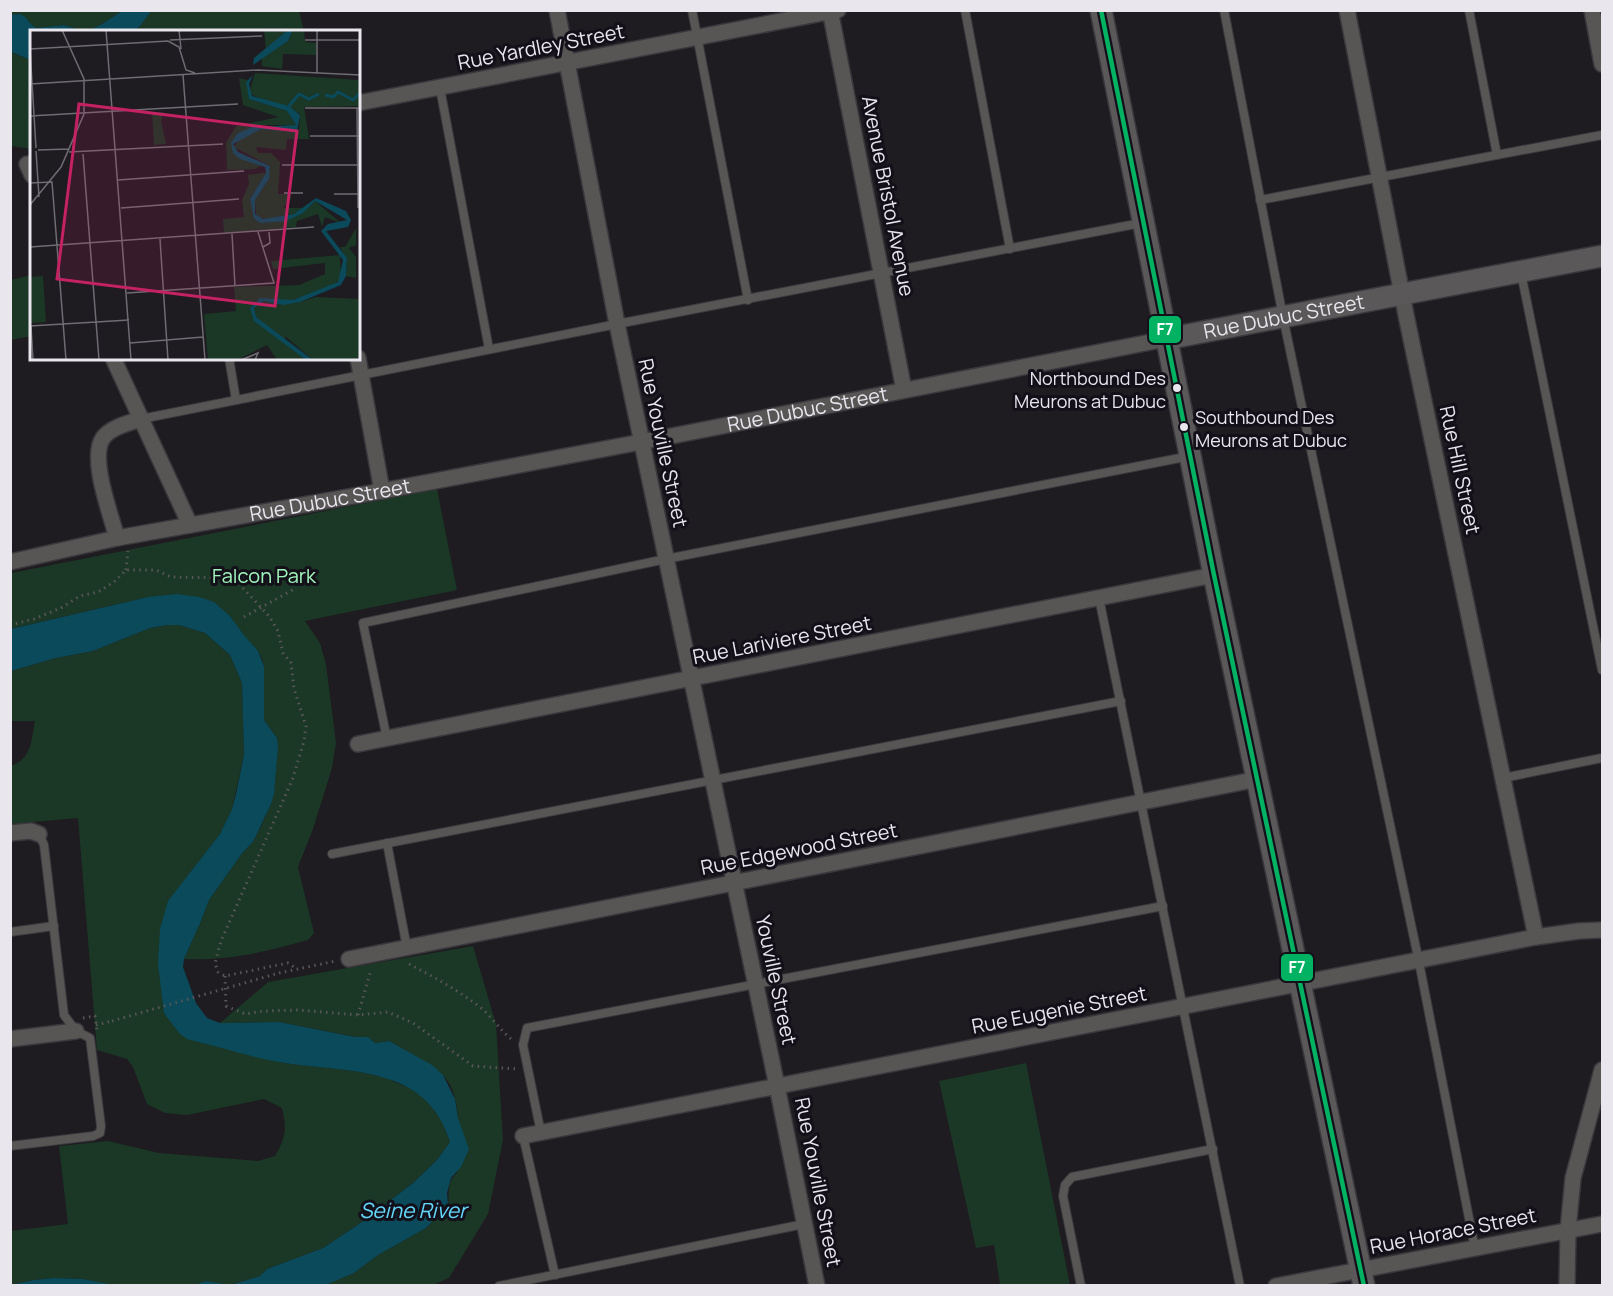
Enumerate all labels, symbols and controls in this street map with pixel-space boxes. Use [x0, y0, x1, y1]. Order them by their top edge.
street label: Rue Yardley Street [455, 17, 626, 76]
inset map [30, 30, 360, 360]
street label: Avenue Bristol Avenue [856, 93, 921, 298]
street label: Rue Dubuc Street [1201, 288, 1366, 345]
line badge: F7 [1148, 315, 1182, 344]
text: F7 [1157, 318, 1173, 340]
street label: Rue Youville Street [632, 356, 695, 530]
place label: Northbound Des Meurons at Dubuc [1014, 366, 1166, 413]
street label: Rue Dubuc Street [725, 380, 890, 438]
marker: Northbound Des Meurons at Dubuc [1171, 382, 1183, 394]
street label: Rue Hill Street [1434, 403, 1487, 537]
place label: Southbound Des Meurons at Dubuc [1195, 405, 1347, 452]
marker: Southbound Des Meurons at Dubuc [1178, 421, 1190, 433]
street label: Rue Dubuc Street [247, 472, 413, 527]
park label: Falcon Park [212, 562, 317, 589]
street label: Rue Lariviere Street [690, 609, 873, 670]
street label: Rue Edgewood Street [698, 816, 900, 881]
street label: Youville Street [750, 913, 803, 1047]
line badge: F7 [1280, 953, 1314, 982]
text: F7 [1289, 956, 1305, 978]
street label: Rue Eugenie Street [969, 979, 1149, 1040]
street label: Rue Youville Street [789, 1095, 848, 1269]
water label: Seine River [359, 1196, 469, 1224]
street label: Rue Horace Street [1367, 1201, 1538, 1260]

